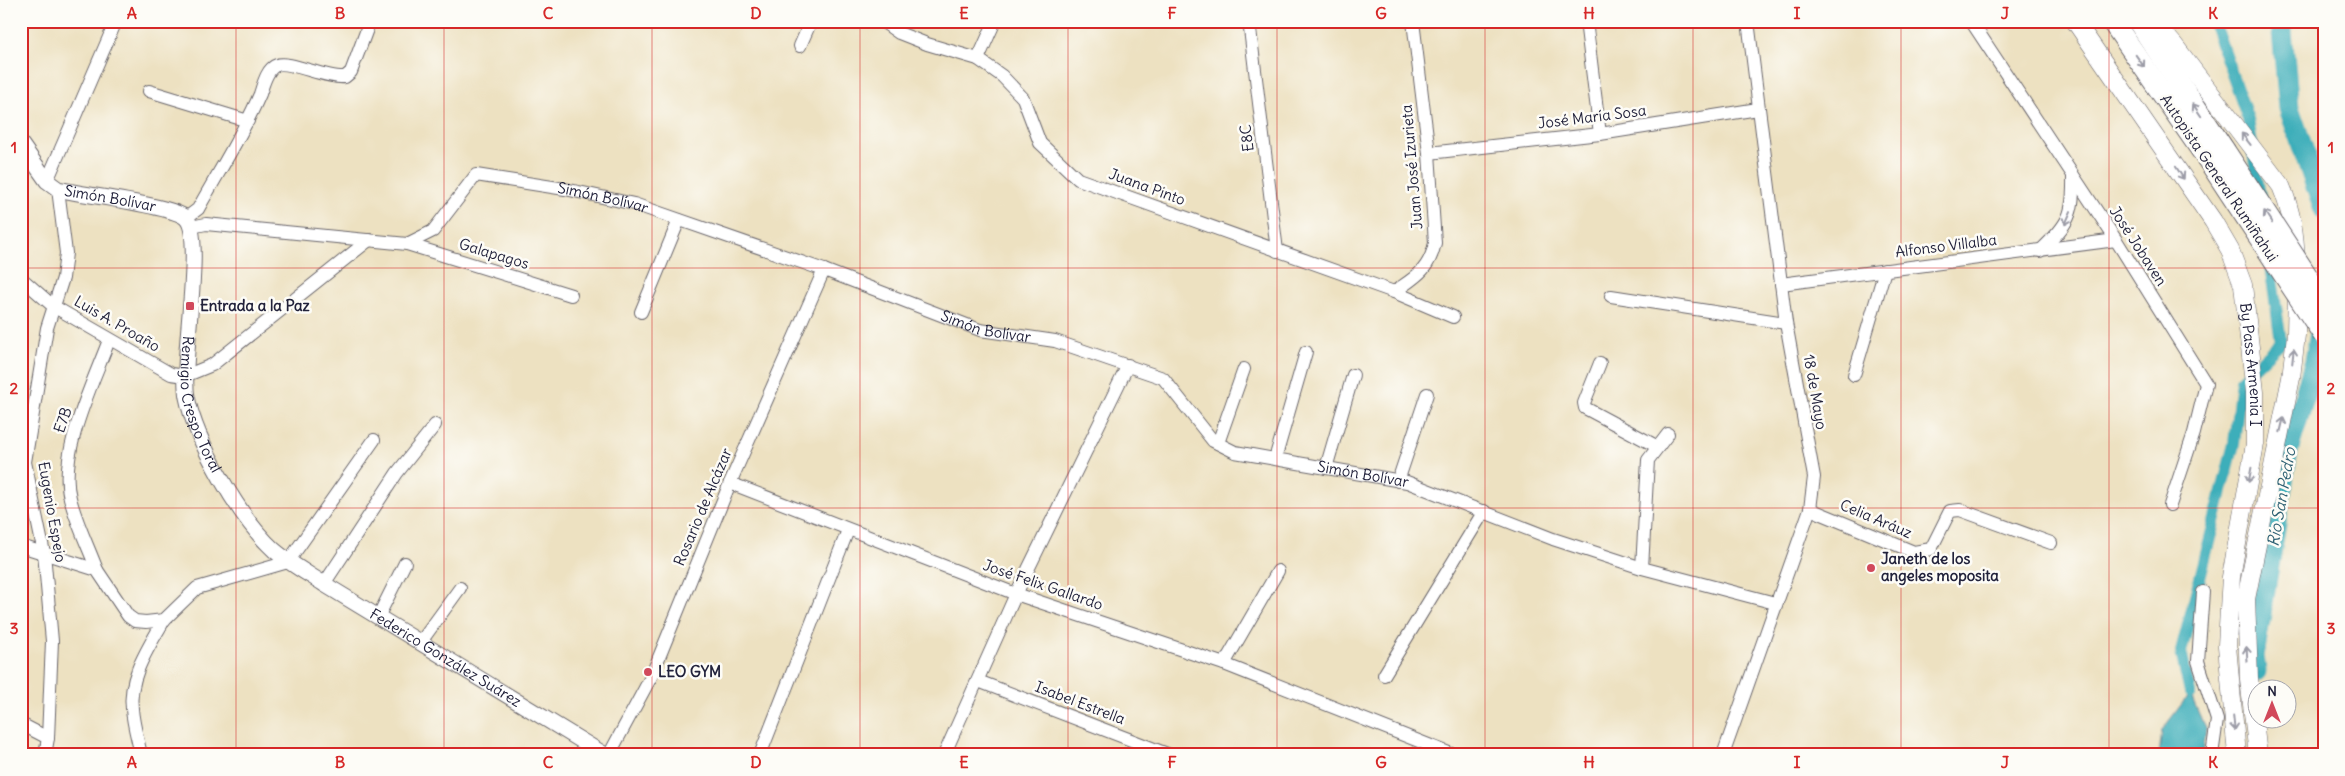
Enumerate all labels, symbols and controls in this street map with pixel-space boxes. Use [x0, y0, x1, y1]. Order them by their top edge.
text: A [127, 3, 137, 23]
text: B [335, 3, 346, 23]
text: C [543, 3, 554, 23]
text: D [750, 3, 762, 23]
text: E [959, 3, 969, 23]
text: F [1167, 3, 1177, 23]
text: G [1375, 3, 1387, 23]
text: H [1583, 3, 1595, 23]
text: I [1794, 3, 1801, 23]
text: J [2001, 3, 2010, 23]
text: K [2208, 3, 2218, 23]
one-way arrow [2135, 54, 2145, 68]
street label: Autopista General Rumiñahui [2156, 90, 2283, 265]
street label: José María Sosa [1537, 100, 1648, 133]
street label: Juan José Izurieta [1397, 103, 1426, 230]
one-way arrow [2191, 103, 2202, 117]
street label: E8C [1235, 123, 1258, 153]
one-way arrow [2240, 133, 2251, 146]
text: 1 [11, 137, 17, 157]
text: 1 [2328, 137, 2334, 157]
street label: Juana Pinto [1106, 164, 1188, 209]
one-way arrow [2175, 165, 2185, 179]
street label: Simón Bolívar [556, 178, 651, 217]
street label: Simón Bolívar [63, 181, 158, 216]
street label: José Jobaven [2106, 202, 2171, 289]
one-way arrow [2062, 210, 2072, 225]
one-way arrow [2263, 210, 2273, 224]
street label: Alfonso Villalba [1894, 230, 1998, 261]
street label: Galapagos [457, 234, 532, 273]
street label: Luis A. Proaño [71, 291, 164, 356]
place label: Entrada a la Paz [200, 296, 310, 315]
marker: Entrada a la Paz [184, 300, 196, 312]
street label: By Pass Armenia I [2236, 302, 2265, 426]
street label: Simón Bolívar [938, 306, 1032, 346]
street label: Remigio Crespo Toral [177, 335, 226, 476]
one-way arrow [2289, 349, 2298, 365]
street label: 18 de Mayo [1800, 353, 1831, 431]
text: 2 [10, 378, 19, 398]
text: 2 [2327, 378, 2336, 398]
street label: E7B [49, 404, 76, 435]
one-way arrow [2278, 418, 2287, 434]
street label: Rosario de Alcázar [669, 445, 736, 568]
water label: Río San Pedro [2262, 445, 2300, 548]
street label: Simón Bolívar [1316, 457, 1410, 491]
street label: Eugenio Espejo [34, 460, 71, 564]
one-way arrow [2245, 467, 2255, 483]
street label: Celia Aráuz [1837, 495, 1915, 542]
place label: Janeth de los angeles moposita [1881, 549, 1999, 586]
street label: José Felix Gallardo [981, 555, 1106, 614]
marker: Janeth de los angeles moposita [1865, 562, 1877, 574]
street label: Federico González Suárez [366, 604, 525, 711]
text: 3 [9, 618, 19, 638]
text: 3 [2326, 618, 2336, 638]
one-way arrow [2242, 646, 2252, 662]
place label: LEO GYM [658, 662, 721, 681]
marker: LEO GYM [642, 666, 654, 678]
street label: Isabel Estrella [1032, 677, 1128, 729]
north arrow [2248, 678, 2298, 728]
text: N [2267, 682, 2277, 700]
one-way arrow [2229, 715, 2239, 731]
text: A [127, 752, 137, 772]
text: B [335, 752, 346, 772]
text: C [543, 752, 554, 772]
text: D [750, 752, 762, 772]
text: E [959, 752, 969, 772]
text: F [1167, 752, 1177, 772]
text: G [1375, 752, 1387, 772]
text: H [1583, 752, 1595, 772]
text: I [1794, 752, 1801, 772]
text: J [2001, 752, 2010, 772]
text: K [2208, 752, 2218, 772]

